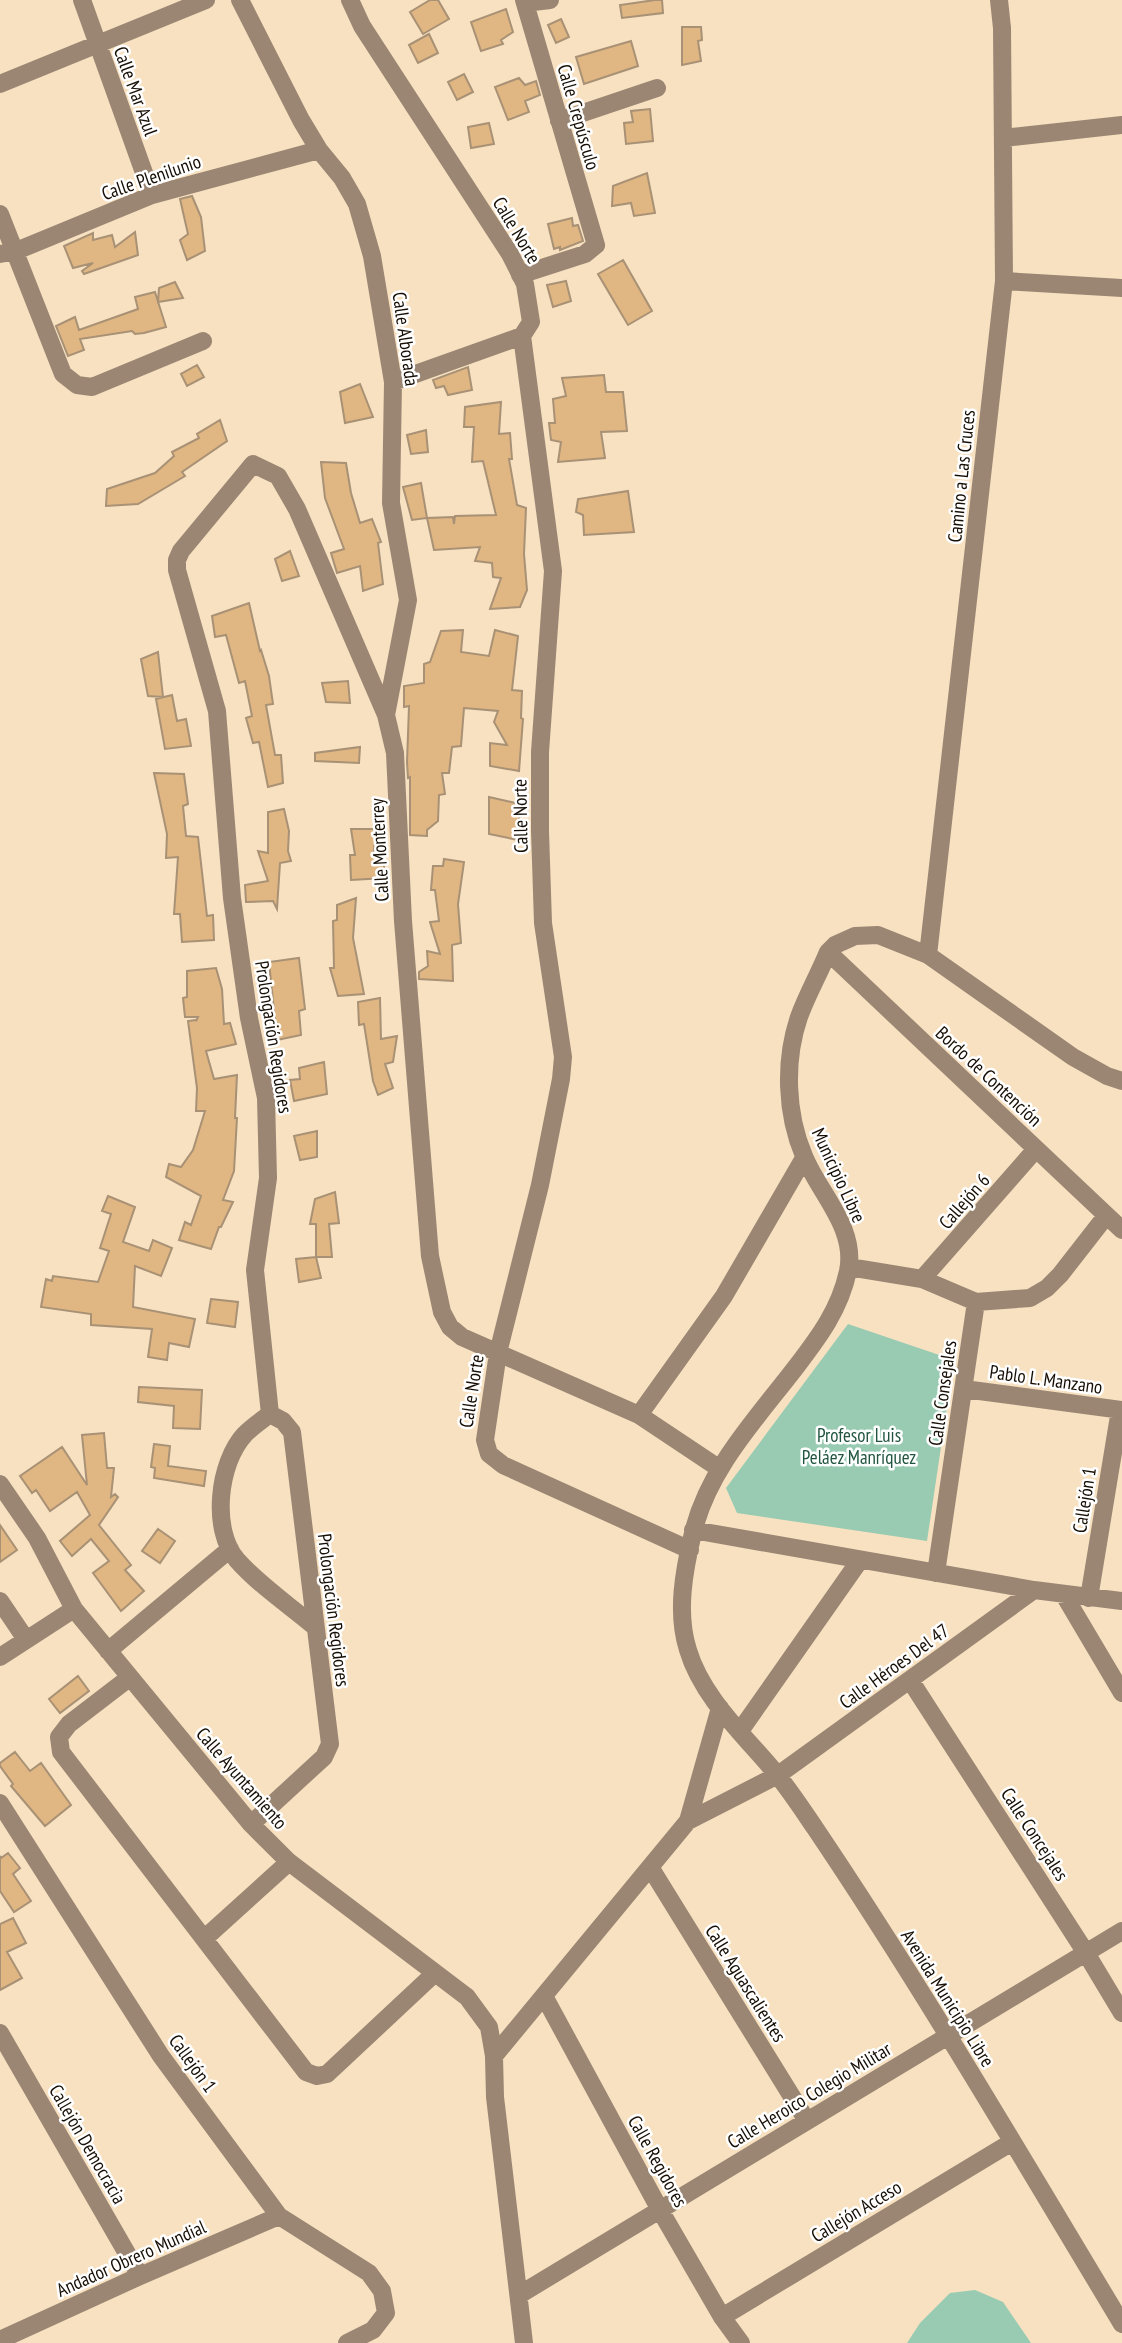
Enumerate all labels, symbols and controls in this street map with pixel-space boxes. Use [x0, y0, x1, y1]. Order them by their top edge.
street label: Calle Mar Azul [109, 43, 163, 140]
street label: Calle Crepúsculo [552, 61, 606, 173]
street label: Calle Plenilunio [98, 149, 204, 205]
street label: Calle Norte [488, 192, 546, 268]
street label: Calle Alborada [388, 290, 424, 388]
street label: Camino a Las Cruces [942, 409, 980, 543]
street label: Calle Norte [507, 779, 533, 853]
street label: Calle Monterrey [364, 797, 394, 902]
street label: Prolongación Regidores [250, 959, 298, 1115]
street label: Bordo de Contención [931, 1021, 1047, 1131]
street label: Municipio Libre [807, 1124, 871, 1226]
street label: Callejón 6 [933, 1168, 995, 1234]
street label: Calle Consejales [923, 1339, 961, 1447]
street label: Calle Norte [453, 1353, 489, 1429]
street label: Pablo L. Manzano [988, 1359, 1104, 1399]
park label: Profesor Luis Peláez Manríquez [802, 1423, 916, 1469]
street label: Callejón 1 [1067, 1466, 1101, 1534]
street label: Prolongación Regidores [313, 1532, 355, 1688]
street label: Calle Héroes Del 47 [834, 1618, 954, 1714]
street label: Calle Ayuntamiento [191, 1722, 293, 1834]
street label: Calle Concejales [996, 1783, 1074, 1885]
street label: Calle Aguascalientes [700, 1920, 792, 2046]
street label: Avenida Municipio Libre [896, 1925, 1000, 2071]
street label: Callejón 1 [164, 2029, 222, 2097]
street label: Calle Heroico Colegio Militar [723, 2036, 896, 2153]
street label: Callejón Democracia [44, 2080, 132, 2208]
street label: Calle Regidores [623, 2111, 693, 2211]
street label: Callejón Acceso [807, 2175, 905, 2247]
street label: Andador Obrero Mundial [53, 2214, 210, 2302]

